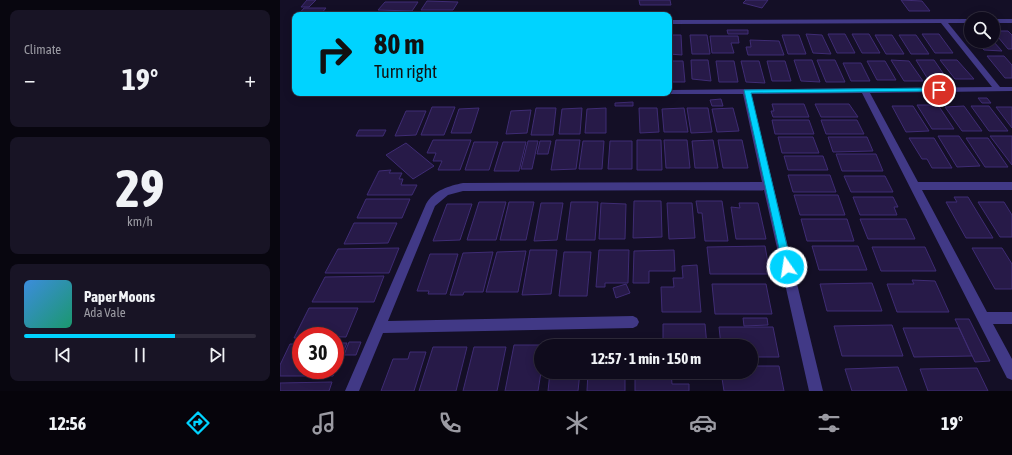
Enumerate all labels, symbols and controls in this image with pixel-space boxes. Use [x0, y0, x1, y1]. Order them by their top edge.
map controls [964, 12, 1000, 48]
button: search [964, 12, 1000, 48]
icon: right [308, 28, 360, 80]
text: 80 m [374, 28, 424, 60]
text: Climate [24, 42, 61, 57]
text: Turn right [374, 61, 437, 82]
text: 19° [122, 62, 158, 96]
text: − [24, 66, 35, 92]
text: + [245, 66, 256, 92]
pin [922, 73, 956, 107]
icon: arrive [928, 79, 950, 101]
text: 29 [116, 158, 164, 218]
text: km/h [127, 214, 153, 229]
position arrow [766, 246, 808, 288]
text: Paper Moons [84, 288, 155, 305]
text: Ada Vale [84, 305, 126, 320]
speed limit sign: 30 [292, 327, 344, 379]
icon: previous [52, 344, 74, 366]
icon: pause [129, 344, 151, 366]
icon: next [206, 344, 228, 366]
text: 12:57 · 1 min · 150 m [591, 350, 701, 367]
icon: directions [184, 409, 212, 437]
icon: music [310, 409, 338, 437]
icon: phone [436, 409, 464, 437]
icon: climate [563, 409, 591, 437]
icon: car [689, 409, 717, 437]
icon: filters [815, 409, 843, 437]
text: 12:56 [49, 413, 86, 434]
text: 19° [941, 413, 963, 434]

